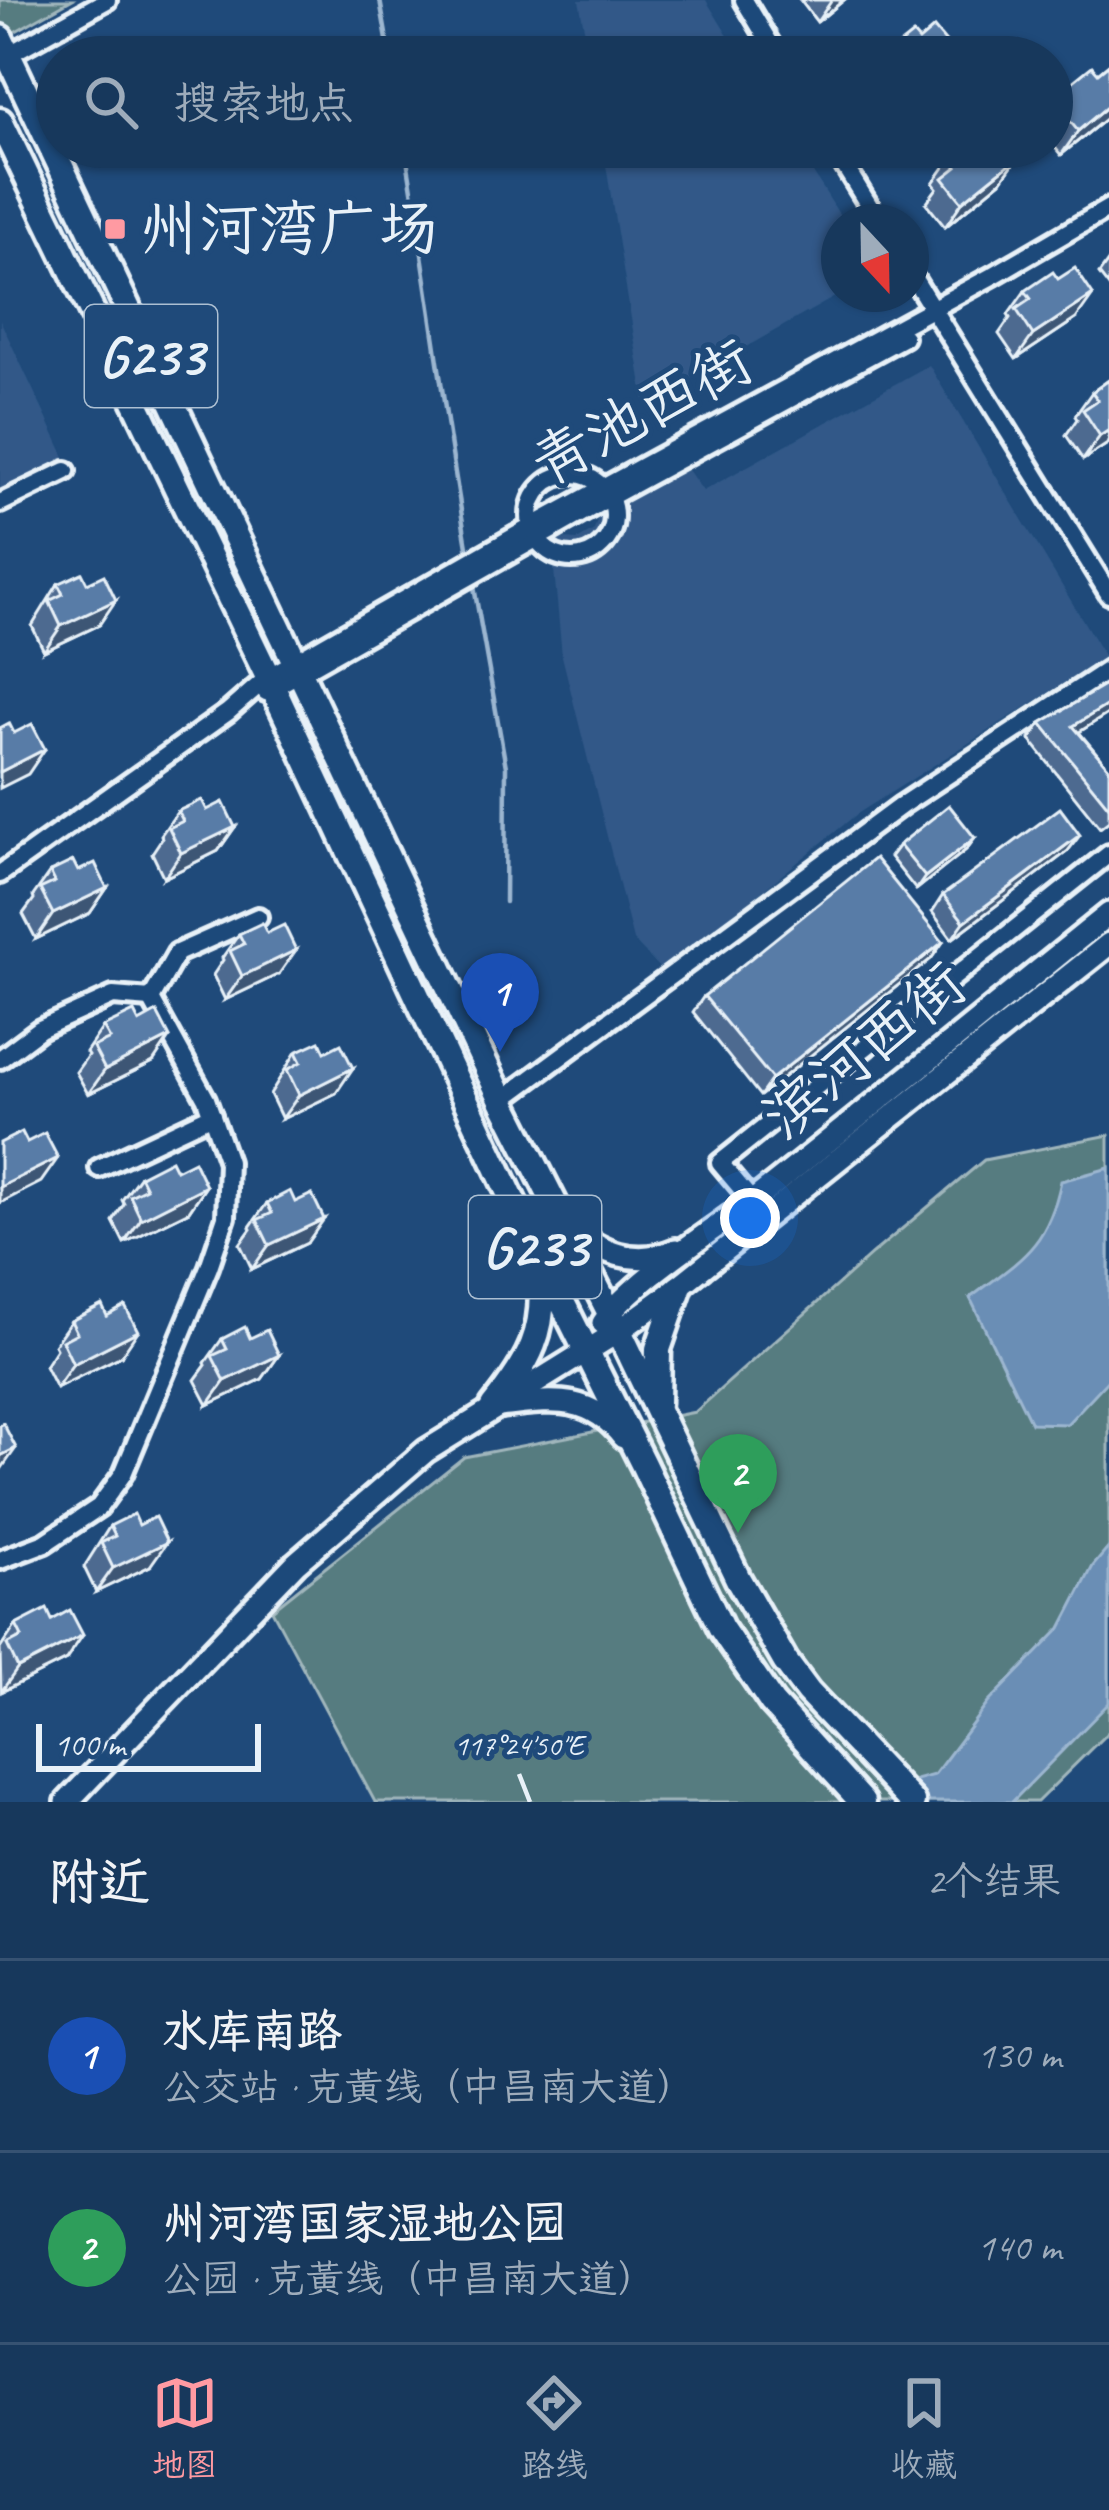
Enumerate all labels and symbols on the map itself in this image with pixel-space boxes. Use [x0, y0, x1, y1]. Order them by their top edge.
place label: 州河湾广场 [139, 191, 439, 267]
north arrow [821, 204, 929, 312]
marker: 州河湾广场 [102, 216, 128, 242]
road number: G233 [85, 305, 217, 407]
street label: 青池西街 [518, 322, 766, 502]
street label: 滨河西街 [747, 945, 981, 1155]
pin: 1 [461, 953, 539, 1052]
your location [720, 1188, 780, 1248]
road number: G233 [469, 1196, 601, 1298]
pin: 2 [699, 1434, 777, 1533]
scale bar [36, 1718, 261, 1771]
text: 117°24'50"E [454, 1726, 588, 1764]

